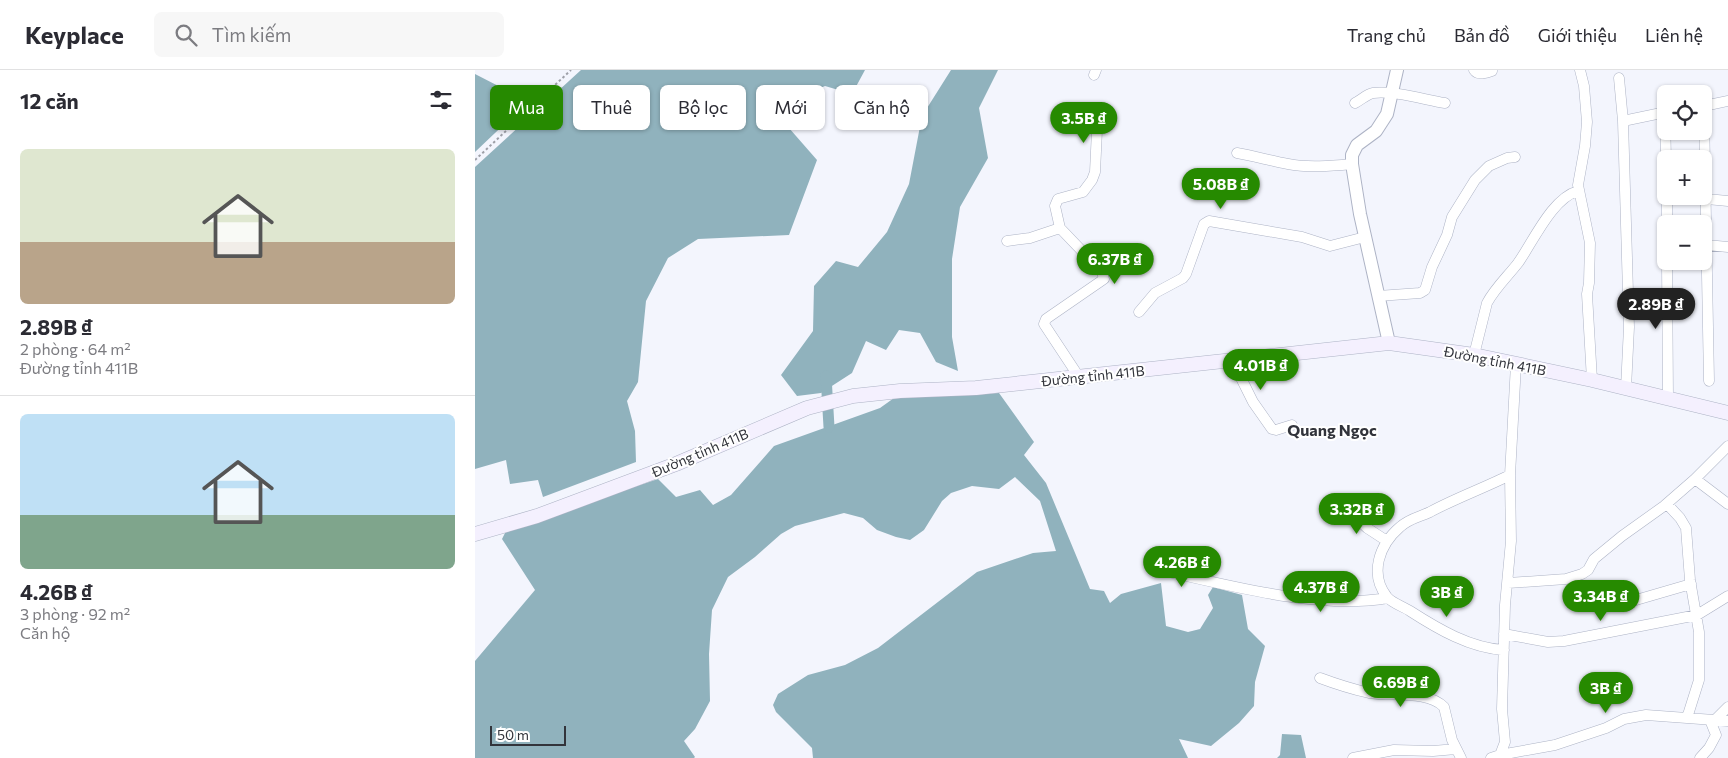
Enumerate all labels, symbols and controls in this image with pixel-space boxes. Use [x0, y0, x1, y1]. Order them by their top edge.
search box [154, 12, 504, 57]
text: Keyplace [25, 20, 124, 49]
icon: search [172, 21, 200, 49]
text: Tìm kiếm [212, 23, 291, 46]
text: Trang chủ [1347, 24, 1426, 46]
text: Bản đồ [1454, 24, 1510, 46]
text: Giới thiệu [1538, 24, 1617, 46]
text: Liên hệ [1645, 24, 1703, 46]
chip: Mua [490, 85, 563, 130]
chip: Thuê [573, 85, 650, 130]
chip: Bộ lọc [660, 85, 746, 130]
chip: Mới [756, 85, 825, 130]
chip: Căn hộ [835, 85, 928, 130]
map controls [1657, 85, 1712, 270]
button: locate [1657, 85, 1712, 140]
icon: filters [427, 86, 455, 114]
text: 12 căn [20, 88, 79, 113]
pin: 3.5B ₫ [1043, 102, 1125, 144]
text: 3.5B ₫ [1061, 108, 1107, 127]
button: + [1657, 150, 1712, 205]
pin: 5.08B ₫ [1175, 168, 1267, 210]
text: 5.08B ₫ [1193, 174, 1249, 193]
icon: home [193, 181, 283, 271]
button: − [1657, 215, 1712, 270]
pin: 6.37B ₫ [1069, 242, 1161, 285]
text: 6.37B ₫ [1088, 249, 1142, 268]
pin: 2.89B ₫ [1610, 288, 1702, 330]
text: 2.89B ₫ [1628, 294, 1684, 313]
text: 2.89B ₫ [20, 314, 93, 339]
text: 2 phòng · 64 m² [20, 339, 131, 358]
street label: Đường tỉnh 411B [1442, 342, 1547, 379]
pin: 4.01B ₫ [1215, 348, 1307, 391]
text: 4.01B ₫ [1234, 355, 1288, 374]
text: Đường tỉnh 411B [20, 358, 138, 377]
street label: Đường tỉnh 411B [1040, 362, 1145, 389]
district label: Quang Ngọc [1287, 420, 1377, 440]
street label: Đường tỉnh 411B [648, 425, 751, 481]
icon: home [193, 447, 283, 537]
pin: 3.32B ₫ [1311, 492, 1403, 535]
text: 3.32B ₫ [1330, 499, 1384, 518]
pin: 4.26B ₫ [1136, 546, 1228, 588]
text: 4.26B ₫ [1154, 552, 1210, 571]
pin: 4.37B ₫ [1275, 570, 1367, 613]
pin: 3B ₫ [1417, 576, 1477, 618]
text: 4.37B ₫ [1294, 577, 1348, 596]
text: 4.26B ₫ [20, 579, 93, 604]
pin: 3.34B ₫ [1555, 580, 1647, 622]
text: 3B ₫ [1431, 582, 1463, 601]
text: 3.34B ₫ [1573, 586, 1629, 605]
text: 3 phòng · 92 m² [20, 604, 130, 623]
text: Căn hộ [20, 623, 70, 642]
pin: 6.69B ₫ [1355, 666, 1447, 708]
text: 6.69B ₫ [1373, 672, 1429, 691]
pin: 3B ₫ [1576, 672, 1636, 714]
text: 3B ₫ [1590, 678, 1622, 697]
scale bar [490, 723, 566, 746]
text: 50 m [497, 726, 529, 743]

